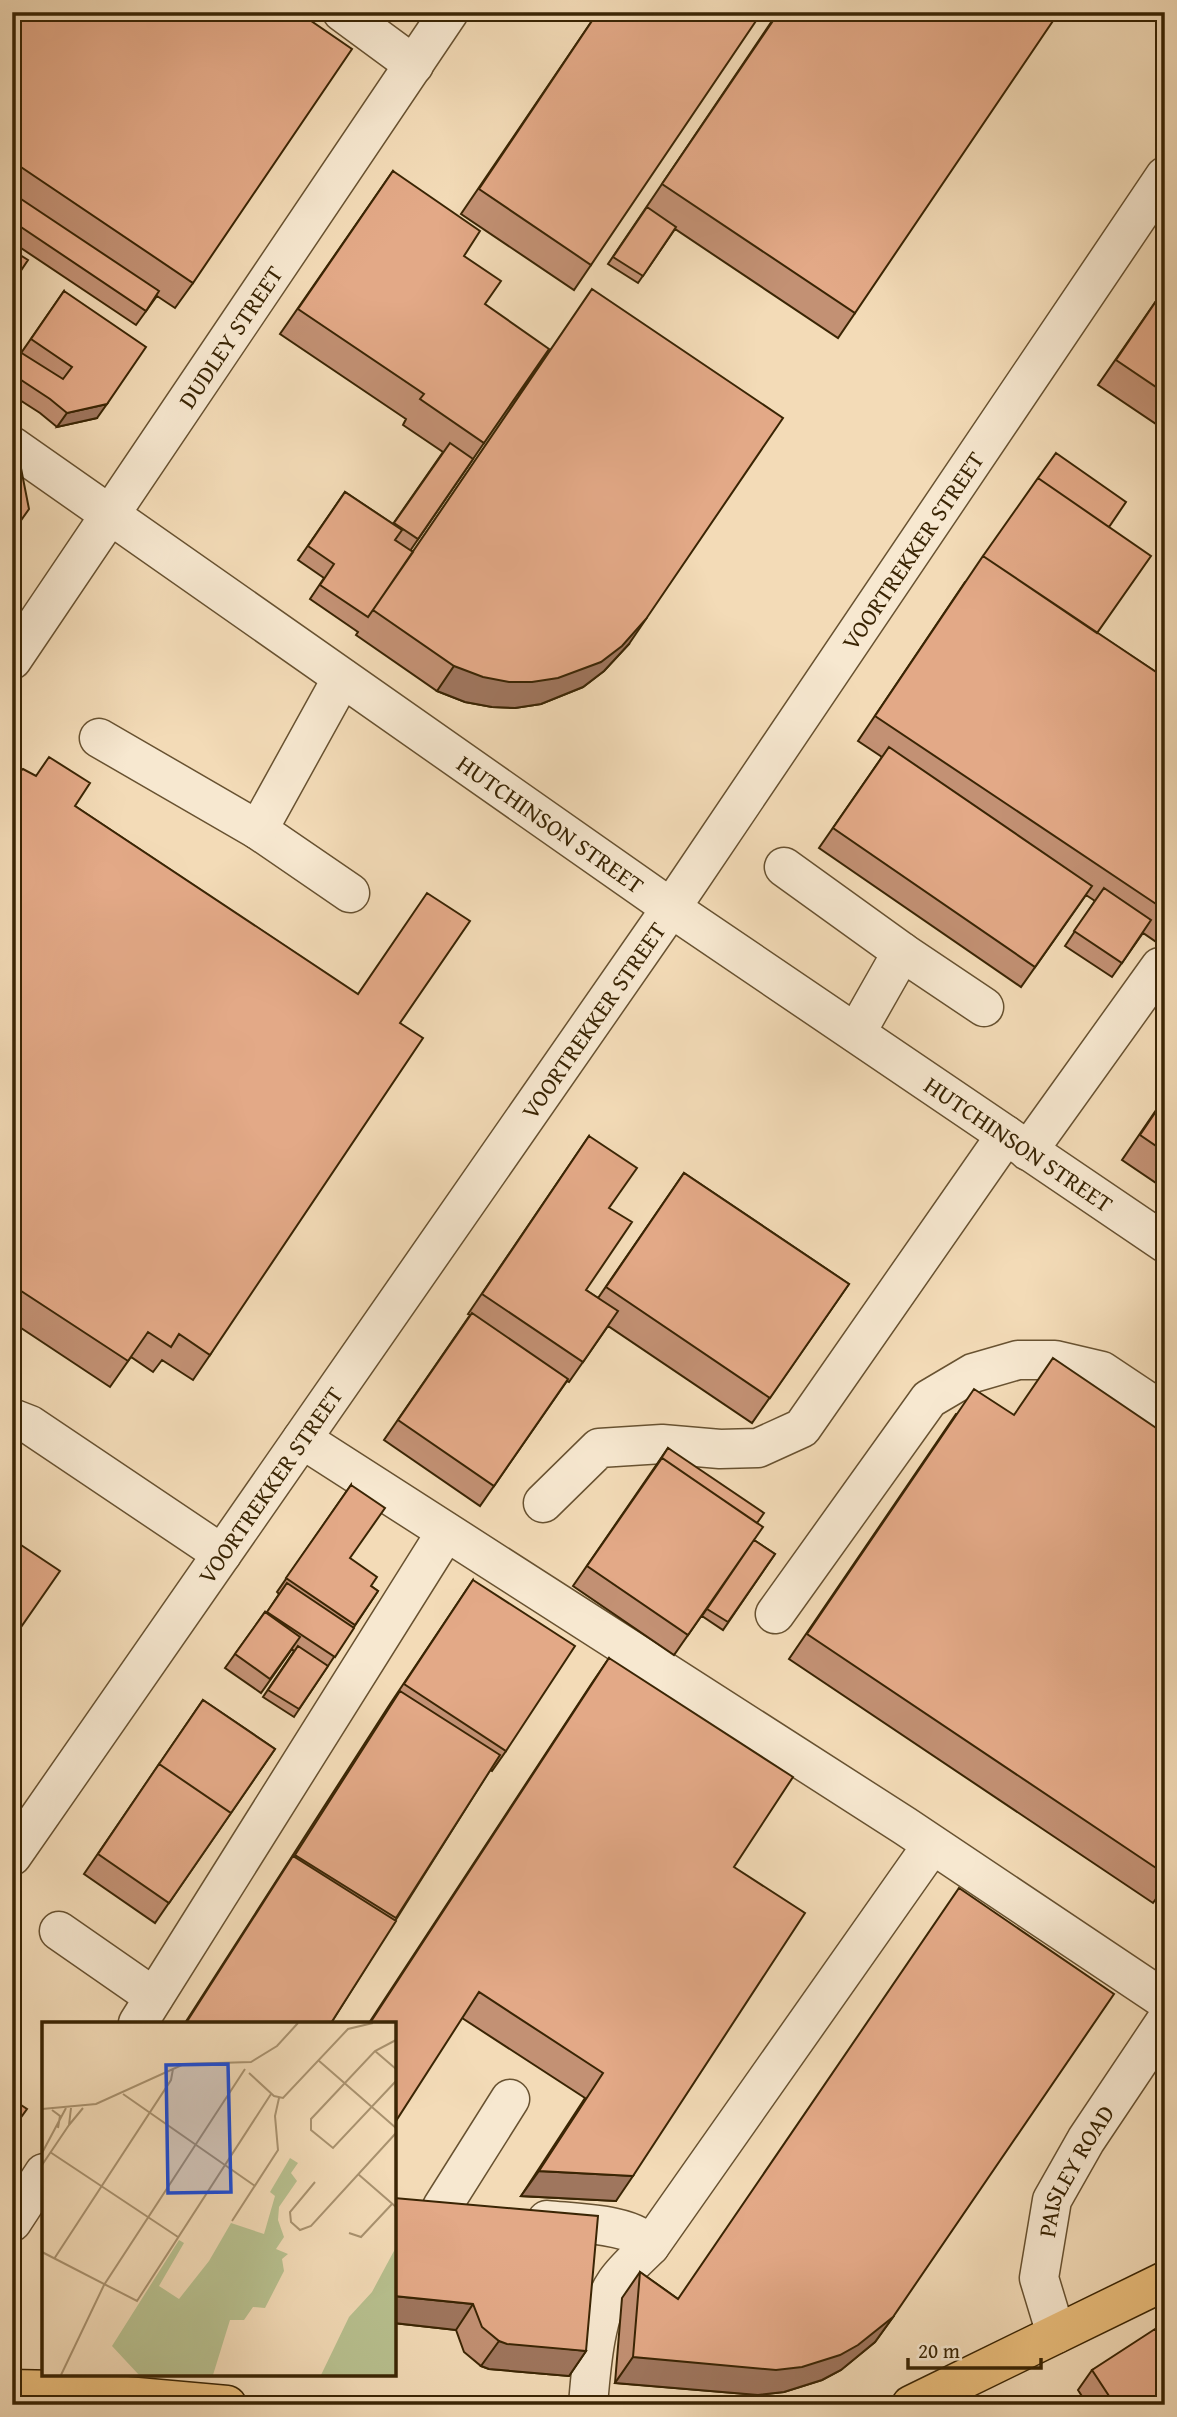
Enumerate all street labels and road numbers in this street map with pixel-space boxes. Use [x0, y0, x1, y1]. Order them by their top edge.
street label: DUDLEY STREET [169, 258, 291, 415]
street label: VOORTREKKER STREET [833, 444, 992, 657]
street label: HUTCHINSON STREET [450, 746, 651, 902]
street label: VOORTREKKER STREET [512, 914, 674, 1126]
street label: HUTCHINSON STREET [917, 1067, 1120, 1220]
street label: VOORTREKKER STREET [189, 1379, 351, 1591]
street label: PAISLEY ROAD [1029, 2098, 1122, 2240]

